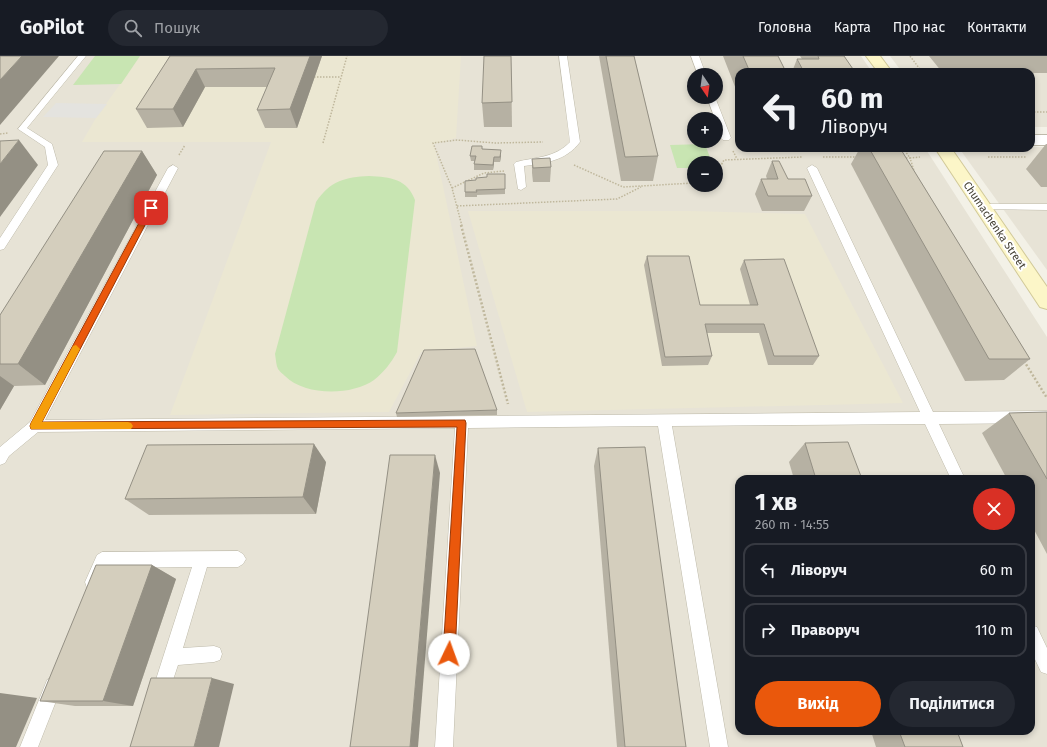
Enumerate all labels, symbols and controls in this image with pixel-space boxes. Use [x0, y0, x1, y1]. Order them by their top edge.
search box [108, 10, 388, 46]
text: GoPilot [20, 16, 84, 39]
icon: search [122, 17, 144, 39]
text: Пошук [154, 19, 200, 37]
text: Головна [758, 19, 812, 36]
text: Карта [834, 19, 871, 36]
text: Про нас [893, 19, 945, 36]
text: Контакти [967, 19, 1027, 36]
north arrow [687, 68, 723, 104]
map controls [687, 68, 723, 192]
text: 60 m [821, 82, 883, 115]
icon: left [755, 84, 807, 136]
button: + [687, 112, 723, 148]
text: Ліворуч [821, 116, 888, 138]
button: − [687, 156, 723, 192]
street label: Chumachenka Street [960, 179, 1029, 271]
pin [134, 191, 168, 225]
icon: arrive [140, 197, 162, 219]
text: 1 хв [755, 488, 797, 516]
button: close [973, 488, 1015, 530]
text: 260 m · 14:55 [755, 517, 829, 532]
icon: left [757, 559, 779, 581]
text: Ліворуч [791, 561, 847, 579]
text: 60 m [980, 561, 1013, 579]
icon: right [757, 619, 779, 641]
text: Праворуч [791, 621, 860, 639]
text: 110 m [975, 621, 1013, 639]
position arrow [428, 633, 470, 675]
button: Вихід [755, 681, 881, 727]
button: Поділитися [889, 681, 1015, 727]

